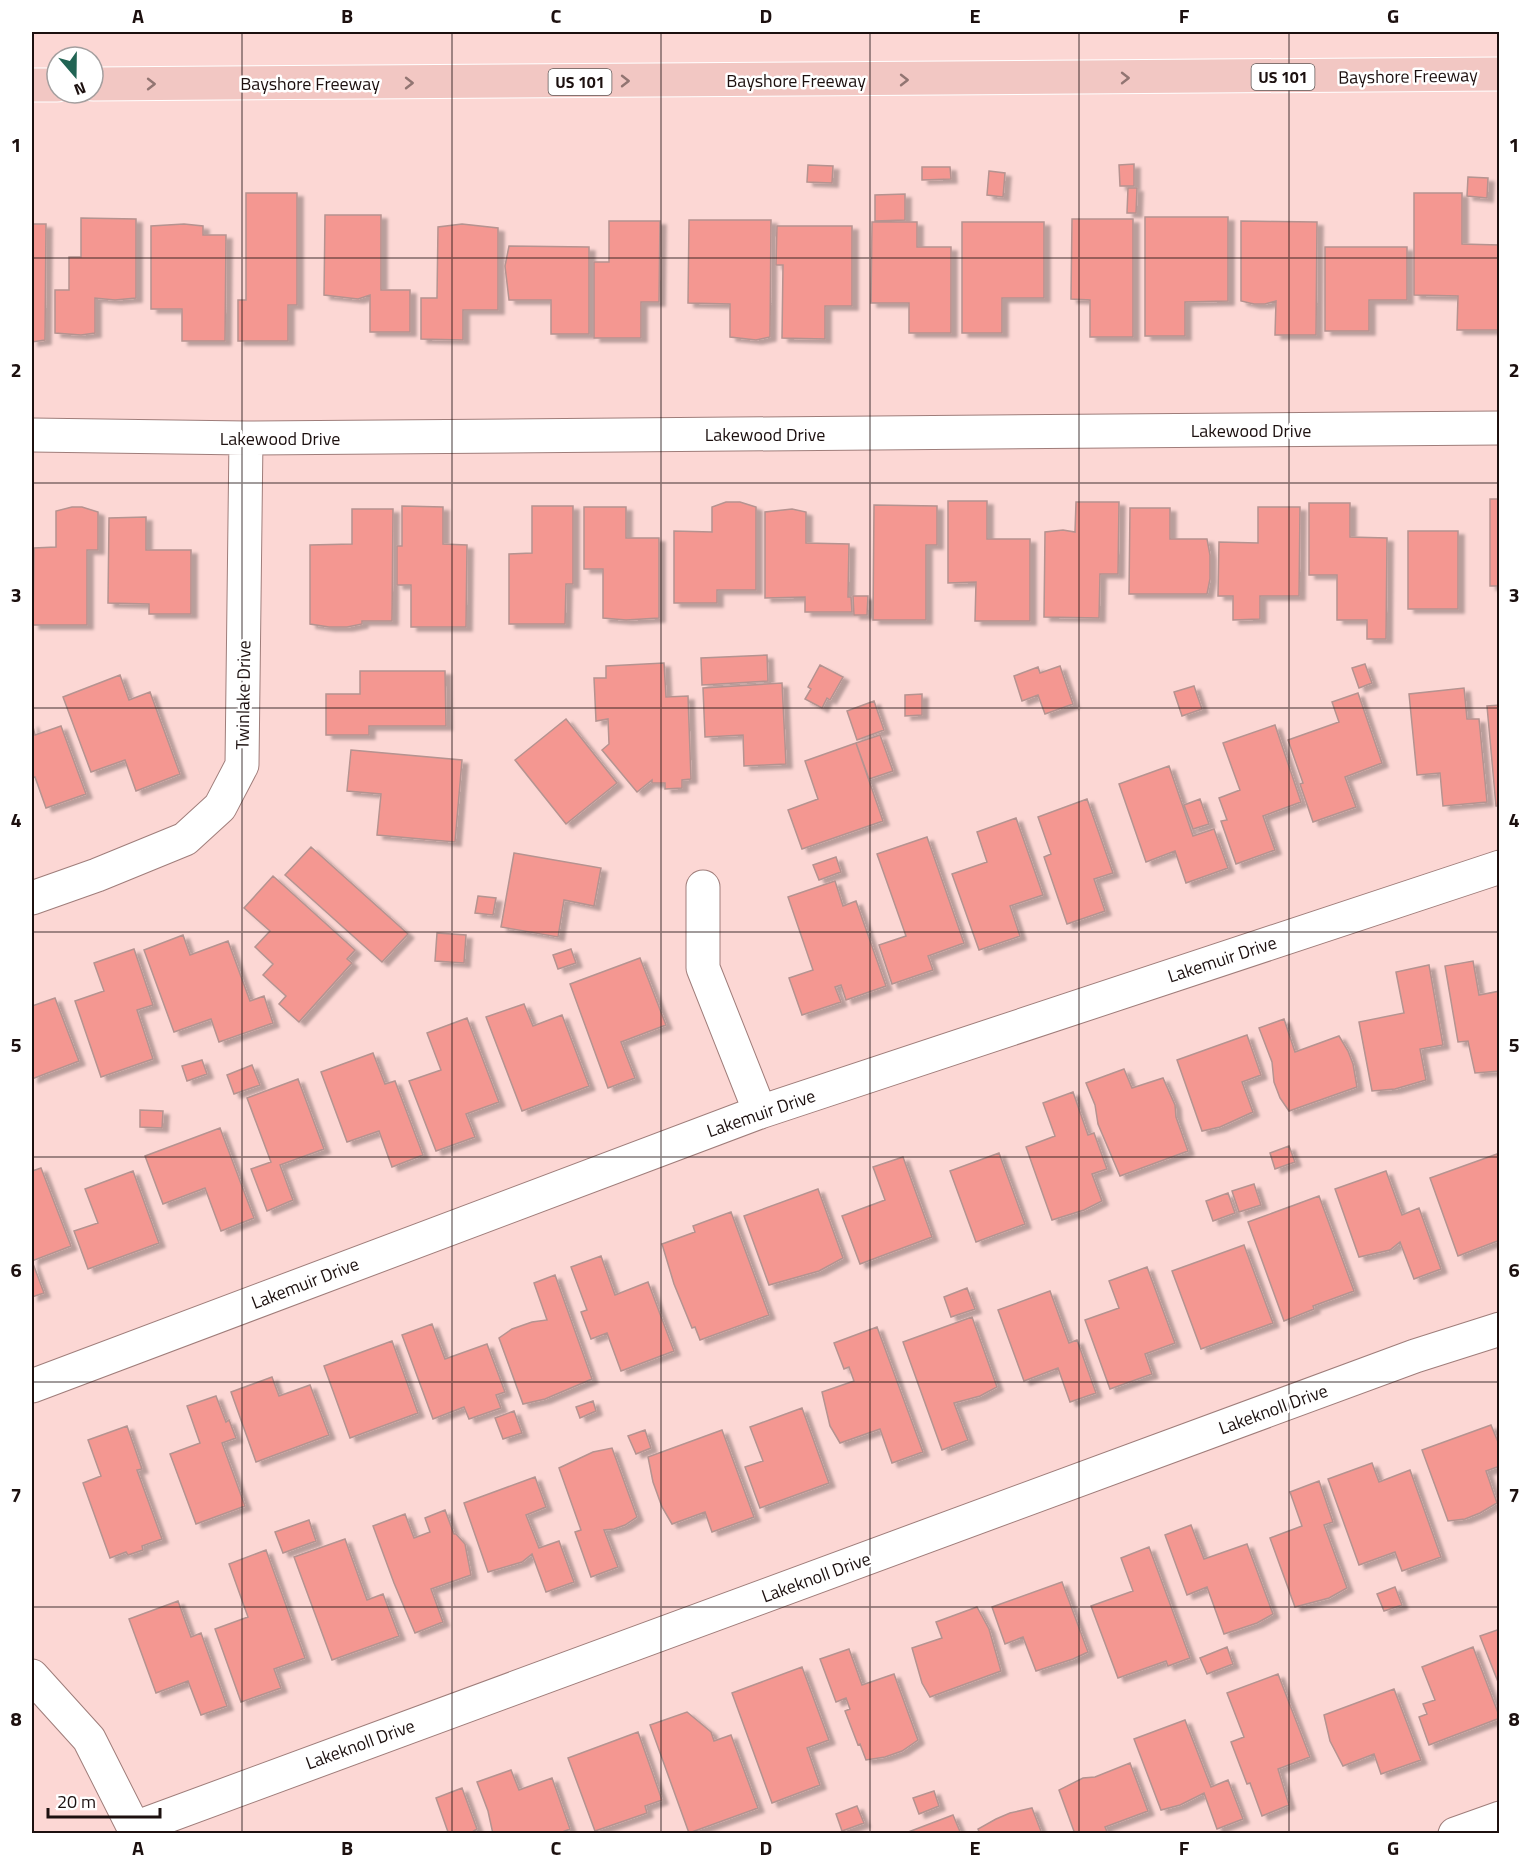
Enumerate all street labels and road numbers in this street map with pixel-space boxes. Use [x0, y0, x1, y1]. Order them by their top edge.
street label: Bayshore Freeway [1338, 61, 1478, 91]
road number: US 101 [1252, 64, 1314, 90]
street label: Bayshore Freeway [726, 67, 866, 94]
road number: US 101 [548, 69, 612, 95]
street label: Bayshore Freeway [240, 70, 380, 97]
street label: Lakewood Drive [1191, 417, 1311, 444]
street label: Lakewood Drive [705, 421, 825, 448]
street label: Lakewood Drive [220, 425, 340, 452]
street label: Twinlake Drive [229, 640, 257, 750]
street label: Lakemuir Drive [1164, 929, 1280, 989]
street label: Lakemuir Drive [703, 1082, 819, 1144]
street label: Lakemuir Drive [247, 1250, 363, 1316]
street label: Lakeknoll Drive [1215, 1377, 1331, 1441]
street label: Lakeknoll Drive [758, 1545, 874, 1609]
street label: Lakeknoll Drive [302, 1712, 418, 1776]

